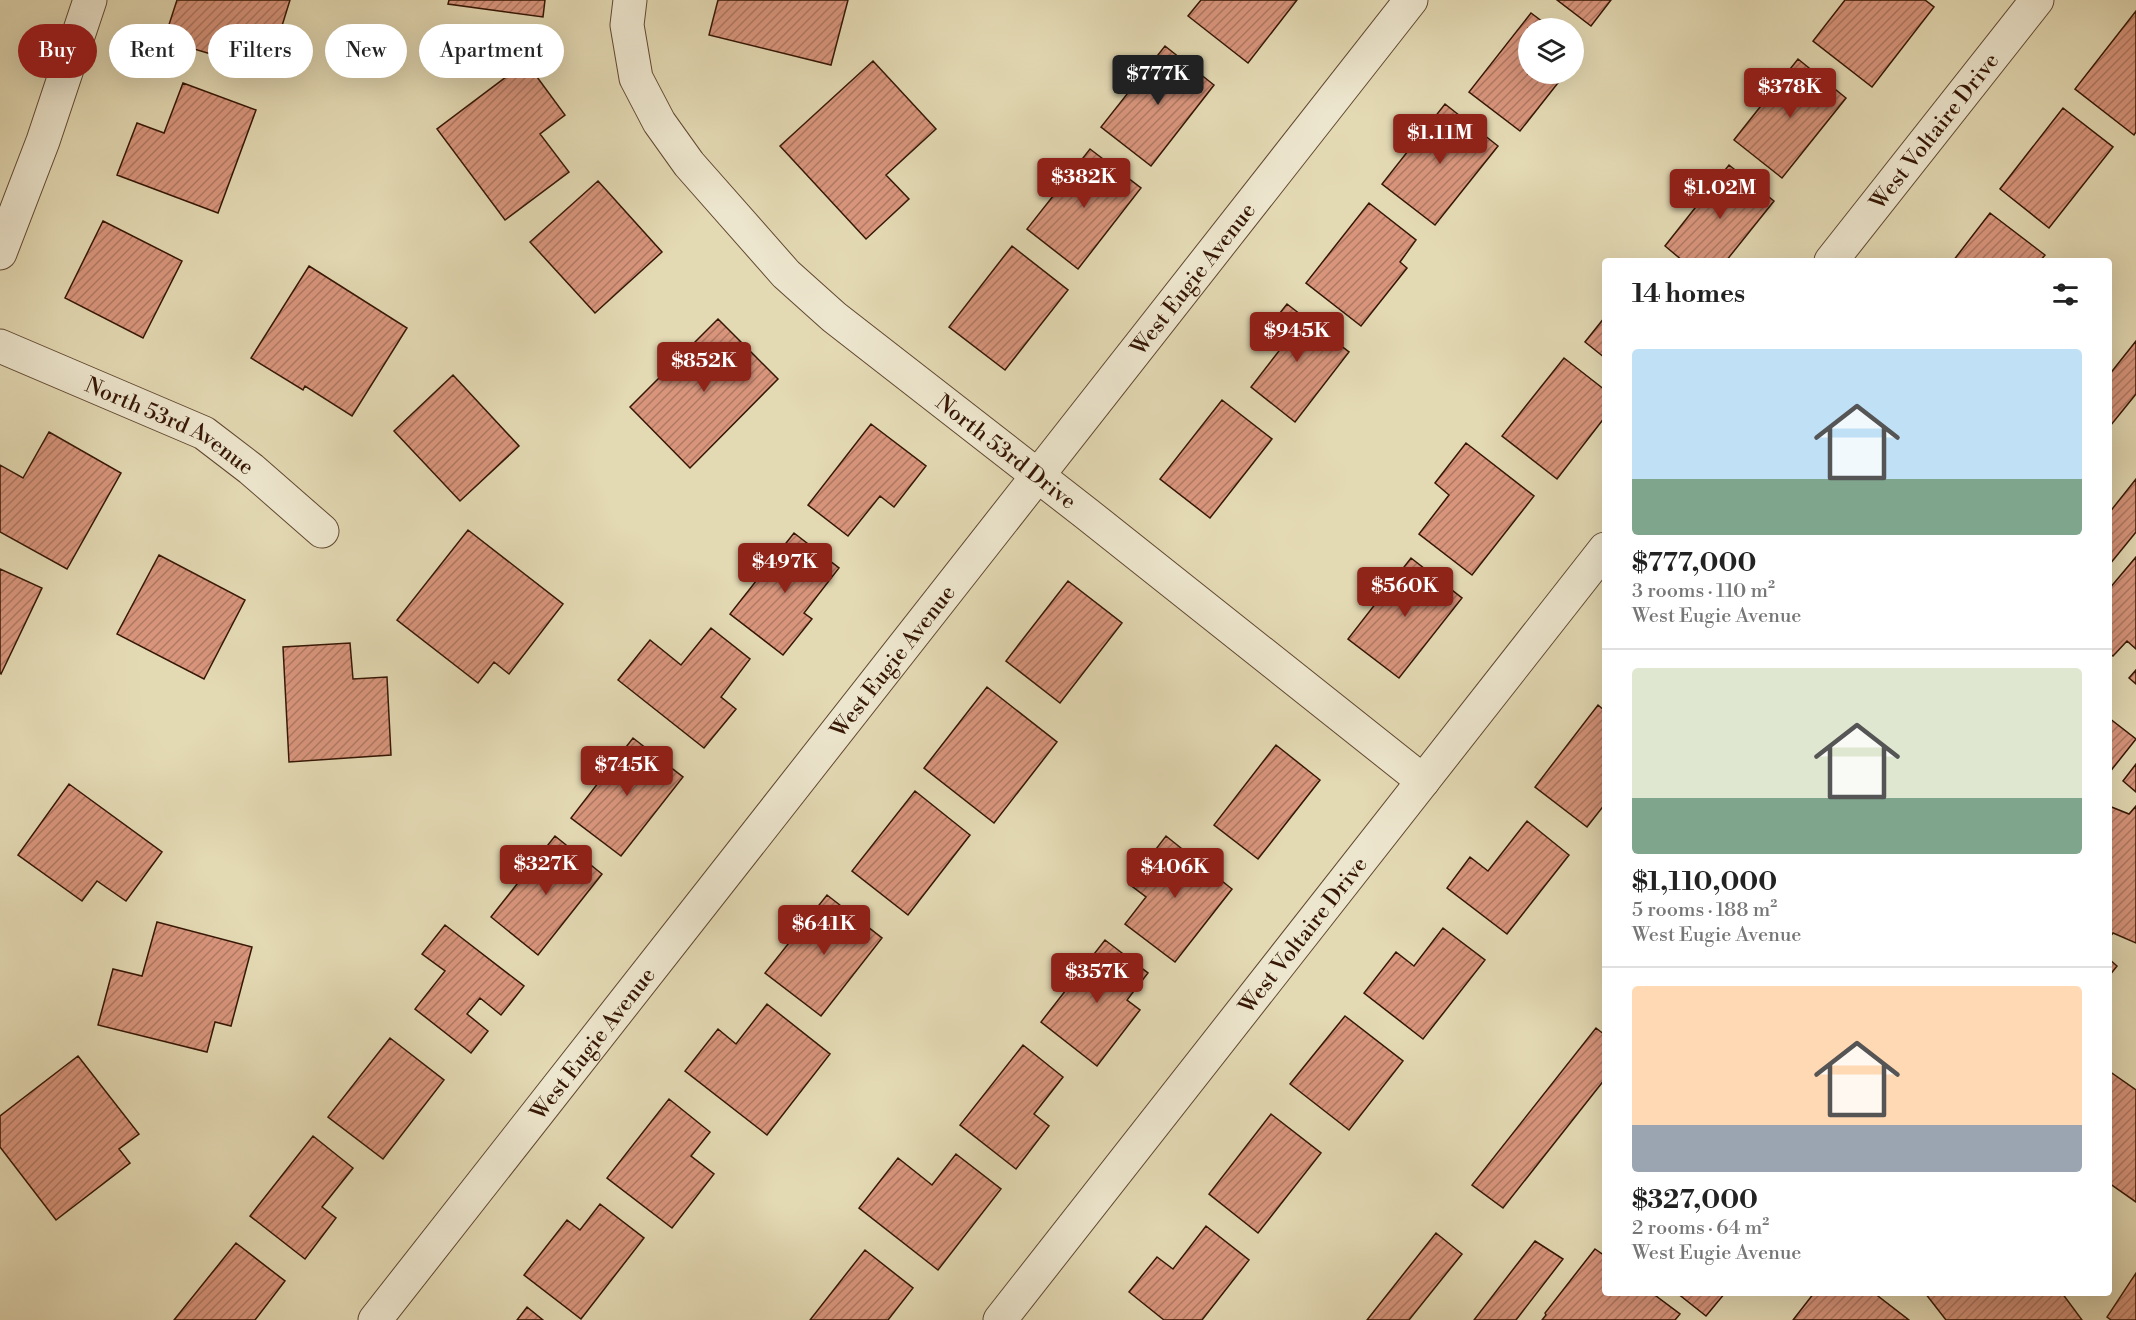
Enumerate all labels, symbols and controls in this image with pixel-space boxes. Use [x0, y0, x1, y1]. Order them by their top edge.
map controls [1518, 18, 1584, 84]
button: layers [1518, 18, 1584, 84]
chip: Buy [18, 24, 97, 78]
chip: Rent [109, 24, 196, 78]
chip: Filters [208, 24, 313, 78]
chip: New [325, 24, 407, 78]
chip: Apartment [419, 24, 564, 78]
street label: West Voltaire Drive [1864, 48, 2005, 216]
pin: $777K [1116, 55, 1200, 106]
text: $777K [1126, 62, 1190, 87]
pin: $378K [1748, 68, 1832, 119]
text: $378K [1758, 75, 1822, 100]
pin: $1.11M [1391, 114, 1489, 165]
text: $1.11M [1407, 121, 1473, 146]
pin: $382K [1042, 158, 1126, 209]
text: $382K [1051, 165, 1117, 190]
pin: $1.02M [1671, 169, 1769, 220]
text: $1.02M [1684, 176, 1756, 201]
street label: West Eugie Avenue [1125, 198, 1262, 362]
text: 14 homes [1632, 278, 1745, 310]
icon: filters [2049, 278, 2082, 311]
pin: $945K [1255, 312, 1339, 363]
text: $945K [1264, 319, 1330, 344]
pin: $852K [662, 342, 746, 393]
text: $852K [671, 349, 737, 374]
street label: North 53rd Avenue [81, 372, 259, 481]
icon: home [1803, 388, 1911, 496]
street label: North 53rd Drive [930, 389, 1081, 516]
pin: $497K [743, 543, 827, 594]
text: $777,000 [1632, 547, 1756, 579]
text: $497K [752, 550, 818, 575]
pin: $560K [1363, 567, 1447, 618]
text: $560K [1371, 574, 1439, 599]
text: 3 rooms · 110 m² [1632, 579, 1775, 604]
street label: West Eugie Avenue [825, 580, 962, 744]
text: West Eugie Avenue [1632, 604, 1801, 629]
icon: home [1803, 707, 1911, 815]
pin: $745K [585, 746, 669, 797]
text: $745K [595, 753, 659, 778]
pin: $327K [504, 845, 588, 896]
pin: $406K [1133, 848, 1217, 899]
text: $327K [514, 852, 578, 877]
street label: West Voltaire Drive [1233, 852, 1374, 1020]
text: $406K [1141, 855, 1209, 880]
text: $1,110,000 [1632, 866, 1777, 898]
text: 5 rooms · 188 m² [1632, 898, 1777, 923]
pin: $641K [782, 905, 866, 956]
text: $641K [792, 912, 856, 937]
text: West Eugie Avenue [1632, 923, 1801, 948]
pin: $357K [1055, 953, 1139, 1004]
text: $357K [1065, 960, 1129, 985]
street label: West Eugie Avenue [525, 962, 662, 1127]
icon: home [1803, 1025, 1911, 1133]
text: $327,000 [1632, 1184, 1758, 1216]
text: 2 rooms · 64 m² [1632, 1216, 1769, 1241]
text: West Eugie Avenue [1632, 1241, 1801, 1266]

